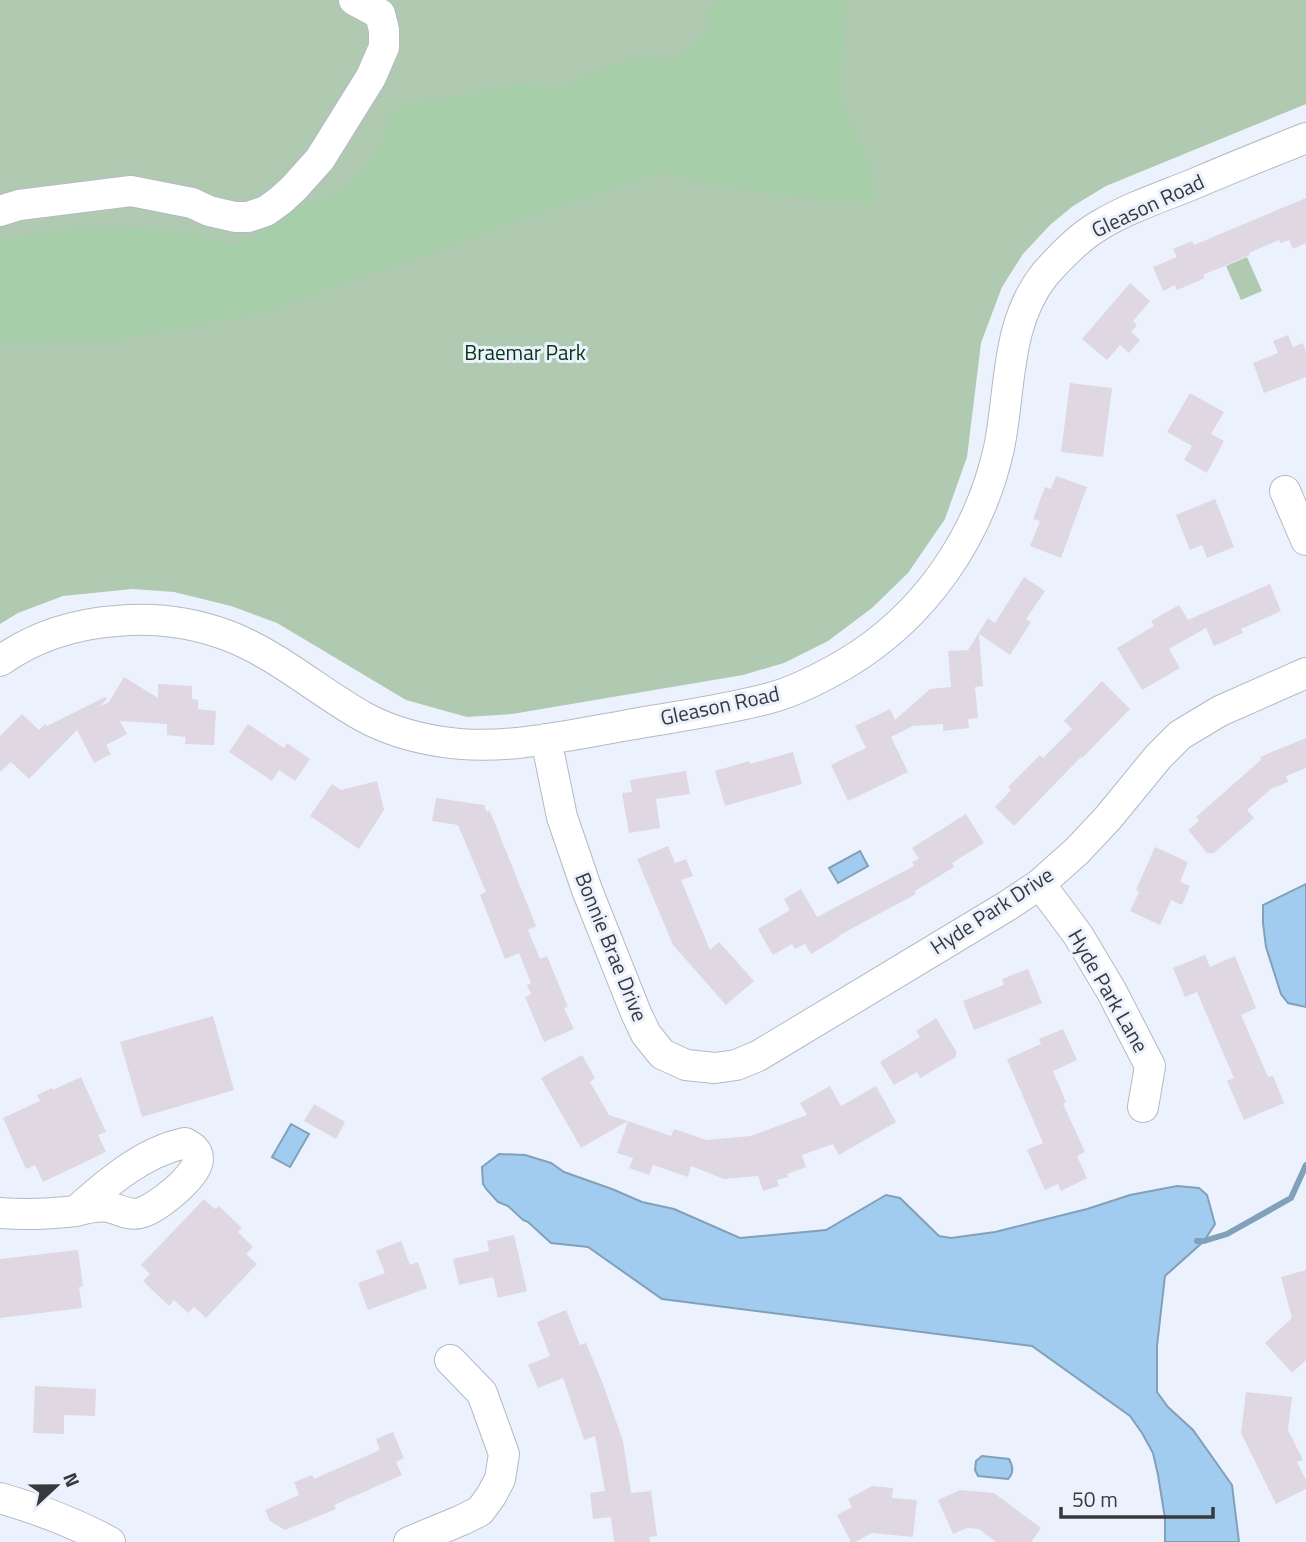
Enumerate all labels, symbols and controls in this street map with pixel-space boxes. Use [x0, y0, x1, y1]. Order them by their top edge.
street label: Gleason Road [1086, 165, 1209, 245]
park label: Braemar Park [464, 336, 586, 368]
street label: Gleason Road [657, 677, 782, 733]
street label: Hyde Park Drive [924, 858, 1059, 962]
street label: Bonnie Brae Drive [567, 867, 656, 1026]
street label: Hyde Park Lane [1061, 923, 1157, 1058]
north arrow [21, 1451, 91, 1521]
text: N [56, 1468, 88, 1491]
scale bar [1061, 1476, 1213, 1520]
text: 50 m [1072, 1483, 1118, 1515]

